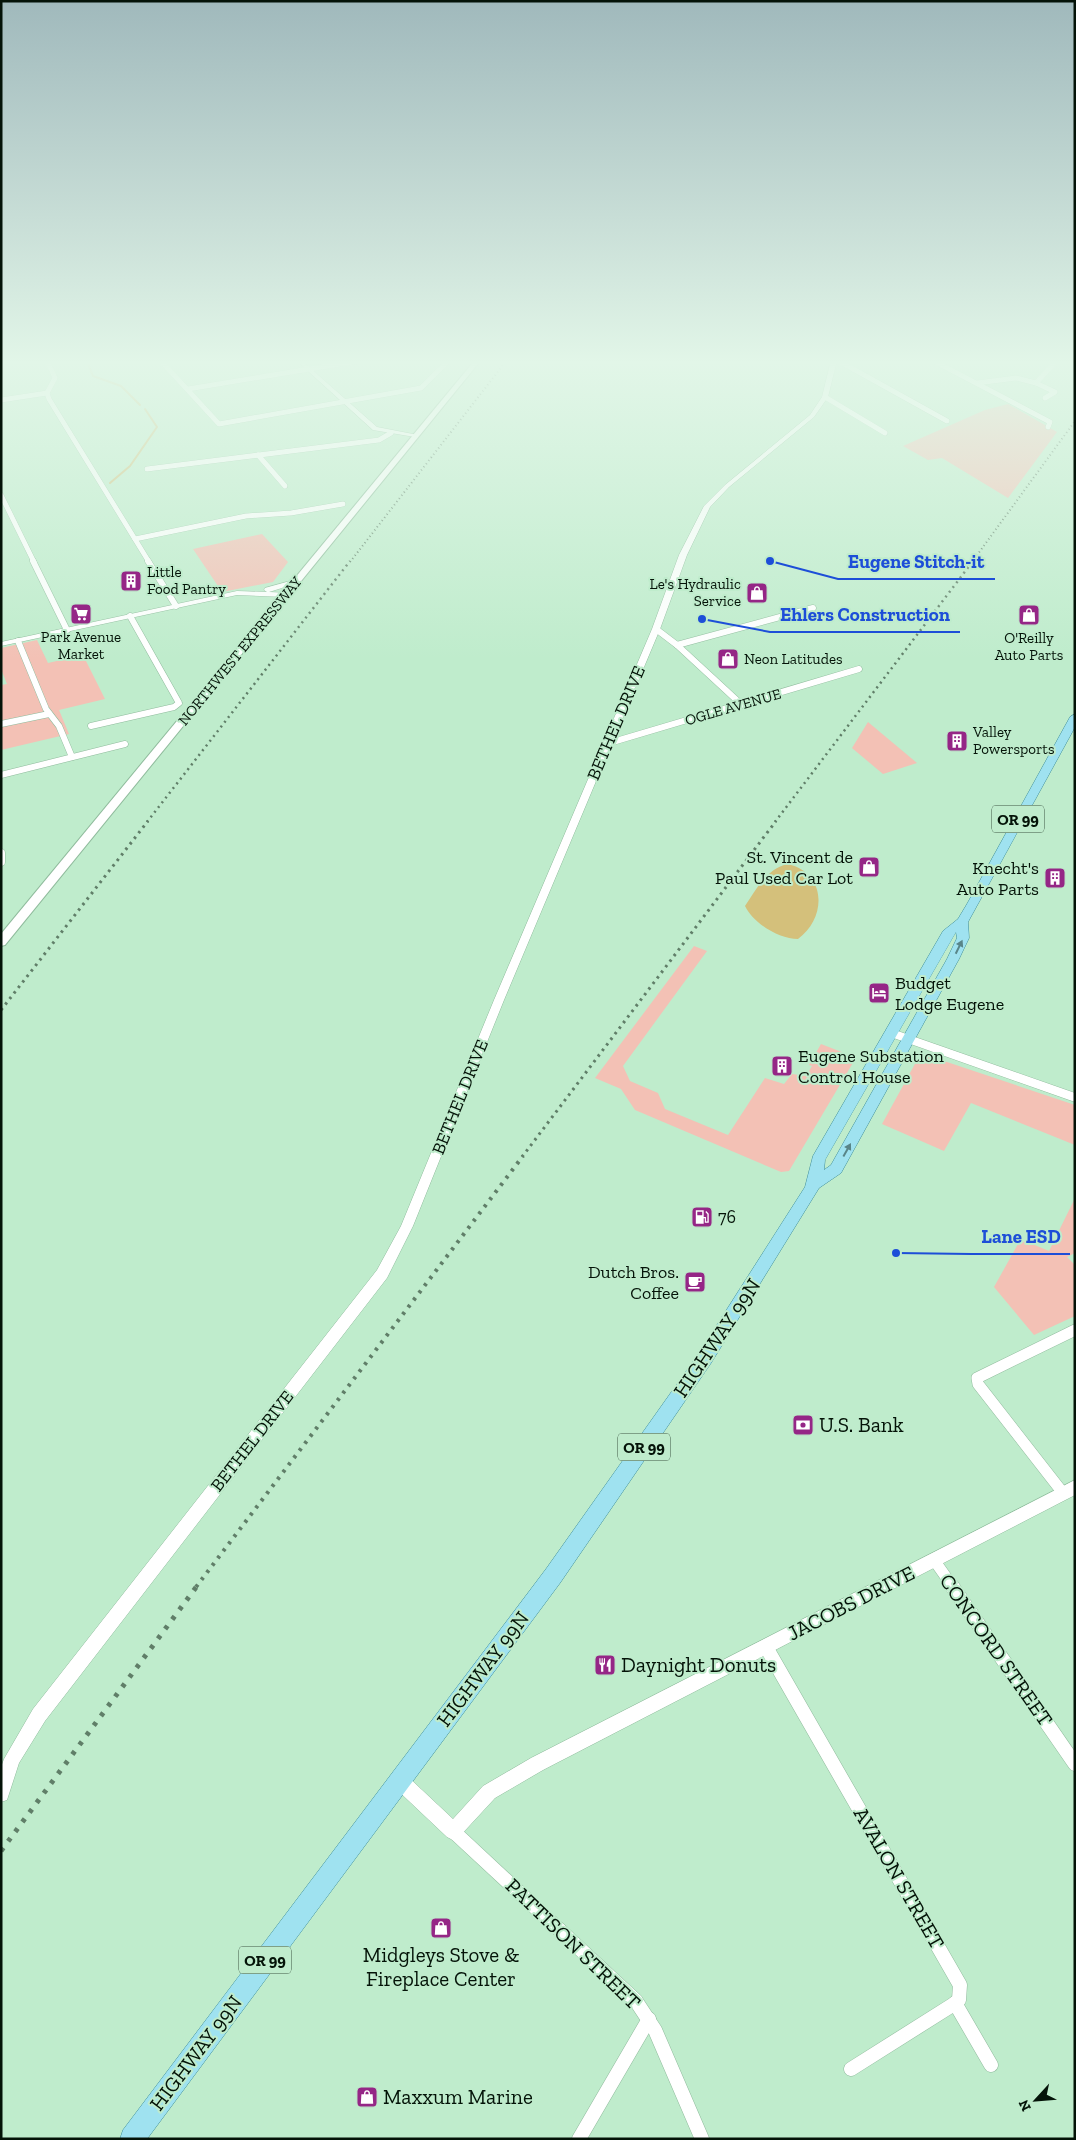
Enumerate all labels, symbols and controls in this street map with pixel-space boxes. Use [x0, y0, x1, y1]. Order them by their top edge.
callout: Eugene Stitch-it [838, 545, 995, 579]
text: Eugene Stitch-it [848, 550, 985, 573]
place label: Little Food Pantry [147, 563, 226, 598]
building icon: Little Food Pantry [119, 569, 143, 593]
street label: NORTHWEST EXPRESSWAY [174, 572, 306, 729]
place label: Le's Hydraulic Service [649, 575, 741, 610]
shop icon: Le's Hydraulic Service [745, 581, 769, 605]
callout: Ehlers Construction [770, 598, 960, 632]
supermarket icon: Park Avenue Market [69, 602, 93, 626]
text: Ehlers Construction [780, 603, 951, 626]
shop icon: O'Reilly Auto Parts [1017, 603, 1041, 627]
place label: Park Avenue Market [41, 628, 121, 663]
place label: O'Reilly Auto Parts [995, 629, 1063, 664]
shop icon: Neon Latitudes [716, 647, 740, 671]
place label: Neon Latitudes [744, 650, 843, 668]
street label: BETHEL DRIVE [582, 663, 650, 783]
street label: OGLE AVENUE [683, 685, 783, 729]
place label: Valley Powersports [972, 723, 1054, 758]
building icon: Valley Powersports [945, 729, 969, 753]
road number: OR 99 [992, 806, 1044, 832]
place label: St. Vincent de Paul Used Car Lot [715, 846, 853, 889]
shop icon: St. Vincent de Paul Used Car Lot [857, 855, 881, 879]
place label: Knecht's Auto Parts [957, 857, 1039, 900]
building icon: Knecht's Auto Parts [1043, 866, 1067, 890]
one-way arrow [955, 940, 963, 954]
place label: Budget Lodge Eugene [895, 972, 1004, 1015]
hotel icon: Budget Lodge Eugene [867, 981, 891, 1005]
street label: BETHEL DRIVE [427, 1036, 493, 1158]
place label: Eugene Substation Control House [798, 1045, 944, 1088]
building icon: Eugene Substation Control House [770, 1054, 794, 1078]
one-way arrow [843, 1143, 851, 1157]
fuel station icon: 76 [690, 1205, 714, 1229]
place label: 76 [718, 1206, 736, 1228]
callout: Lane ESD [971, 1220, 1070, 1254]
text: Lane ESD [981, 1225, 1061, 1248]
place label: Dutch Bros. Coffee [588, 1261, 679, 1304]
cafe icon: Dutch Bros. Coffee [683, 1270, 707, 1294]
street label: HIGHWAY 99N [668, 1274, 766, 1402]
street label: BETHEL DRIVE [206, 1386, 298, 1496]
place label: U.S. Bank [819, 1412, 904, 1437]
bank icon: U.S. Bank [791, 1413, 815, 1437]
road number: OR 99 [618, 1434, 670, 1460]
street label: JACOBS DRIVE [783, 1560, 919, 1645]
street label: CONCORD STREET [935, 1569, 1058, 1731]
street label: HIGHWAY 99N [431, 1606, 534, 1731]
place label: Daynight Donuts [621, 1652, 776, 1677]
restaurant icon: Daynight Donuts [593, 1653, 617, 1677]
street label: AVALON STREET [849, 1802, 950, 1953]
street label: PATTISON STREET [501, 1873, 646, 2014]
shop icon: Midgleys Stove & Fireplace Center [429, 1916, 453, 1940]
place label: Midgleys Stove & Fireplace Center [363, 1942, 519, 1991]
road number: OR 99 [239, 1946, 291, 1974]
street label: HIGHWAY 99N [144, 1990, 247, 2115]
north arrow [1011, 2075, 1061, 2125]
place label: Maxxum Marine [383, 2084, 533, 2109]
shop icon: Maxxum Marine [355, 2085, 379, 2109]
text: N [1015, 2097, 1035, 2114]

